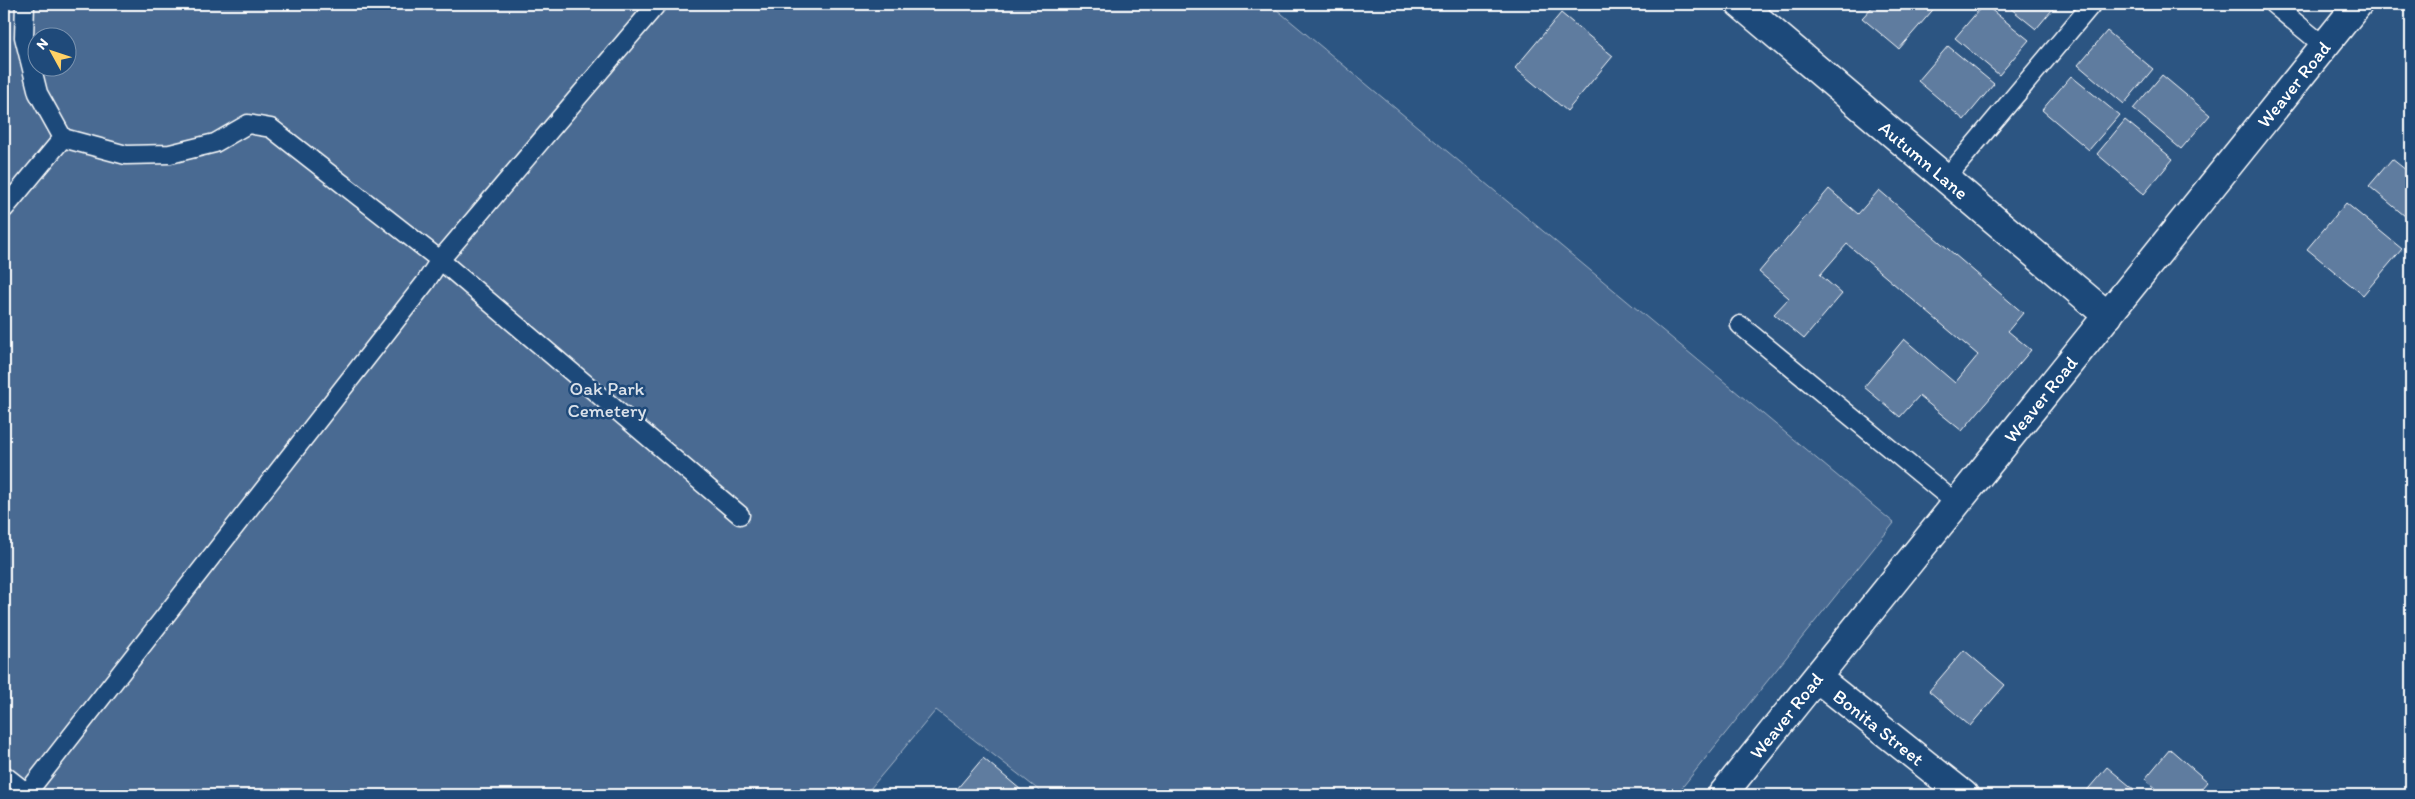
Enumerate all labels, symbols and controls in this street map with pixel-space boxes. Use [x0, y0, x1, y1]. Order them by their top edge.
north arrow [28, 28, 78, 78]
text: N [33, 35, 52, 53]
street label: Weaver Road [2252, 36, 2336, 132]
street label: Autumn Lane [1874, 116, 1973, 204]
street label: Weaver Road [1999, 351, 2083, 447]
park label: Oak Park Cemetery [567, 377, 647, 422]
street label: Weaver Road [1745, 667, 1828, 764]
street label: Bonita Street [1828, 684, 1929, 771]

